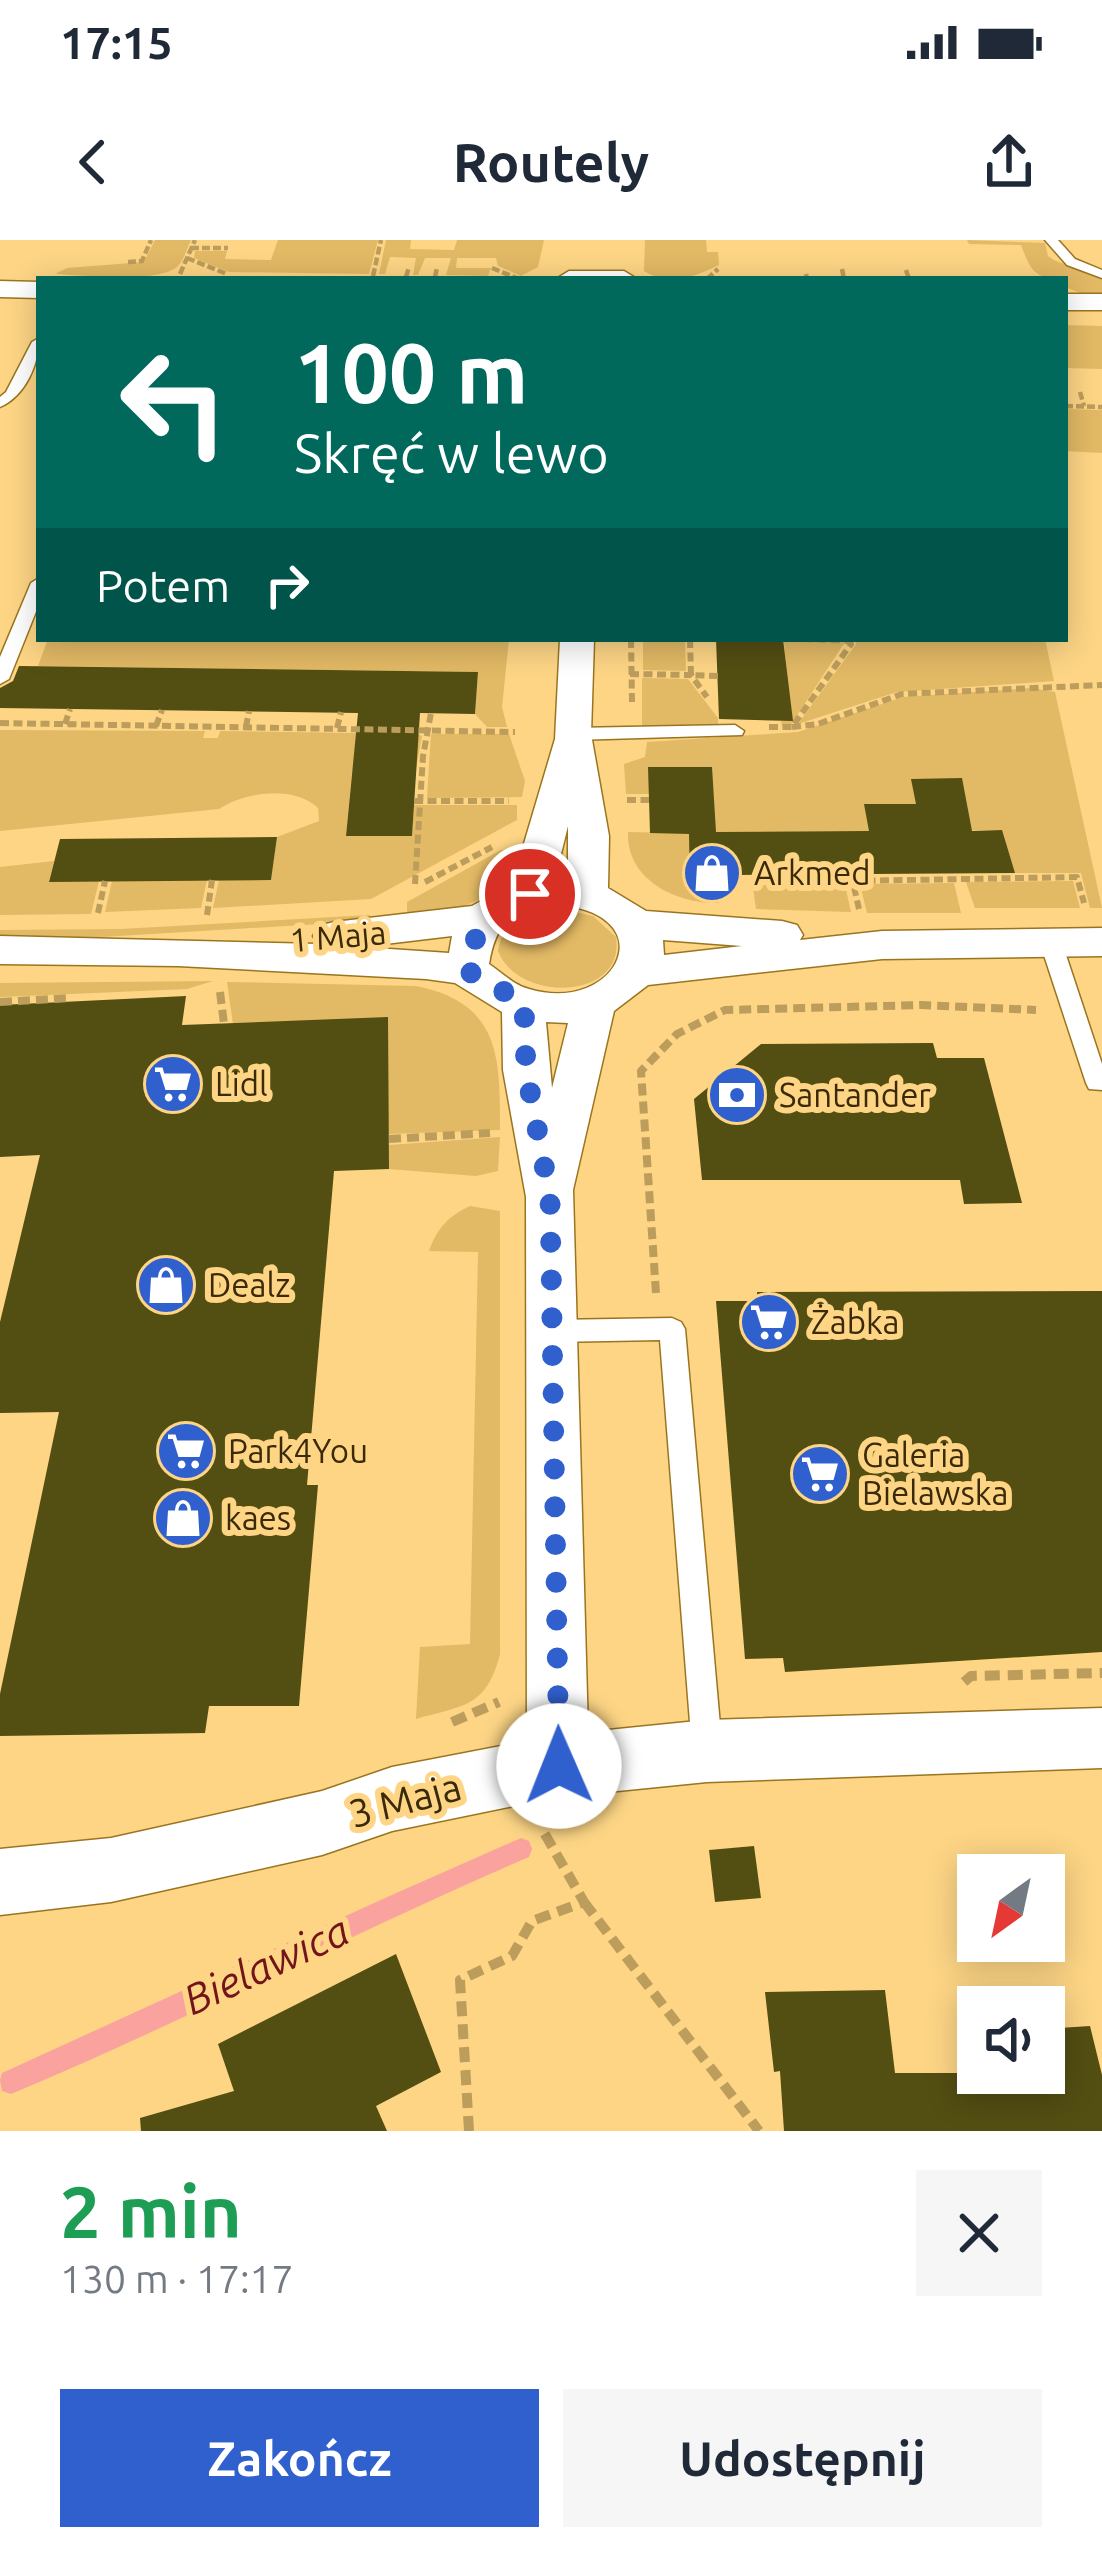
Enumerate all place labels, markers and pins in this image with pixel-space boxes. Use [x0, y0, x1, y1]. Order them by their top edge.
shop icon: Arkmed [681, 842, 743, 904]
pin [479, 843, 581, 945]
place label: Arkmed [754, 854, 871, 891]
supermarket icon: Lidl [142, 1053, 204, 1115]
bank icon: Santander [706, 1064, 768, 1126]
place label: Lidl [215, 1065, 268, 1102]
place label: Santander [779, 1076, 931, 1113]
shop icon: Dealz [135, 1254, 197, 1316]
place label: Dealz [208, 1266, 290, 1303]
supermarket icon: Żabka [738, 1291, 800, 1353]
place label: Żabka [811, 1303, 900, 1340]
supermarket icon: Park4You [155, 1420, 217, 1482]
place label: Park4You [228, 1432, 368, 1469]
place label: Galeria Bielawska [862, 1436, 1008, 1511]
supermarket icon: Galeria Bielawska [789, 1443, 851, 1505]
shop icon: kaes [152, 1487, 214, 1549]
place label: kaes [225, 1499, 291, 1536]

